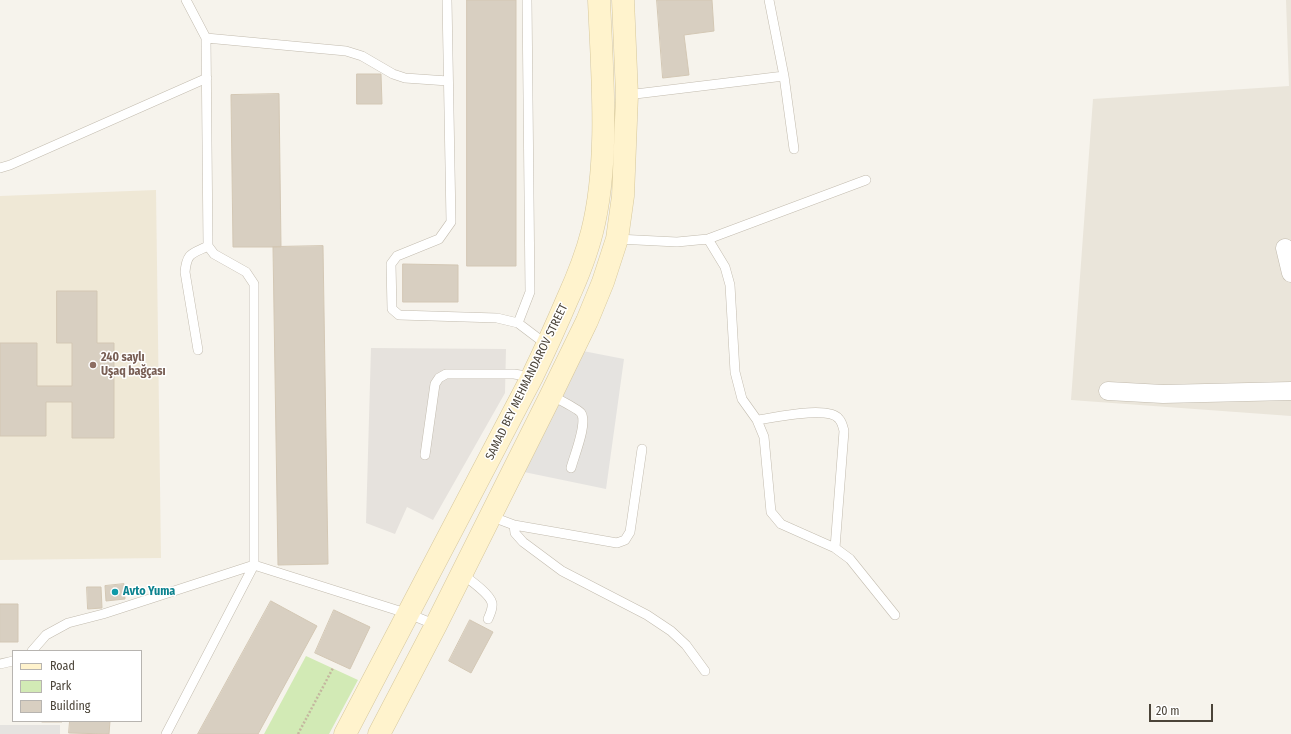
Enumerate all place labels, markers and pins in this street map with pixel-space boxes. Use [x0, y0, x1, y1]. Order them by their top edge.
place label: 240 saylı Uşaq bağçası [101, 351, 166, 379]
marker: 240 saylı Uşaq bağçası [88, 360, 98, 370]
place label: Avto Yuma [123, 585, 175, 599]
marker: Avto Yuma [110, 587, 120, 597]

